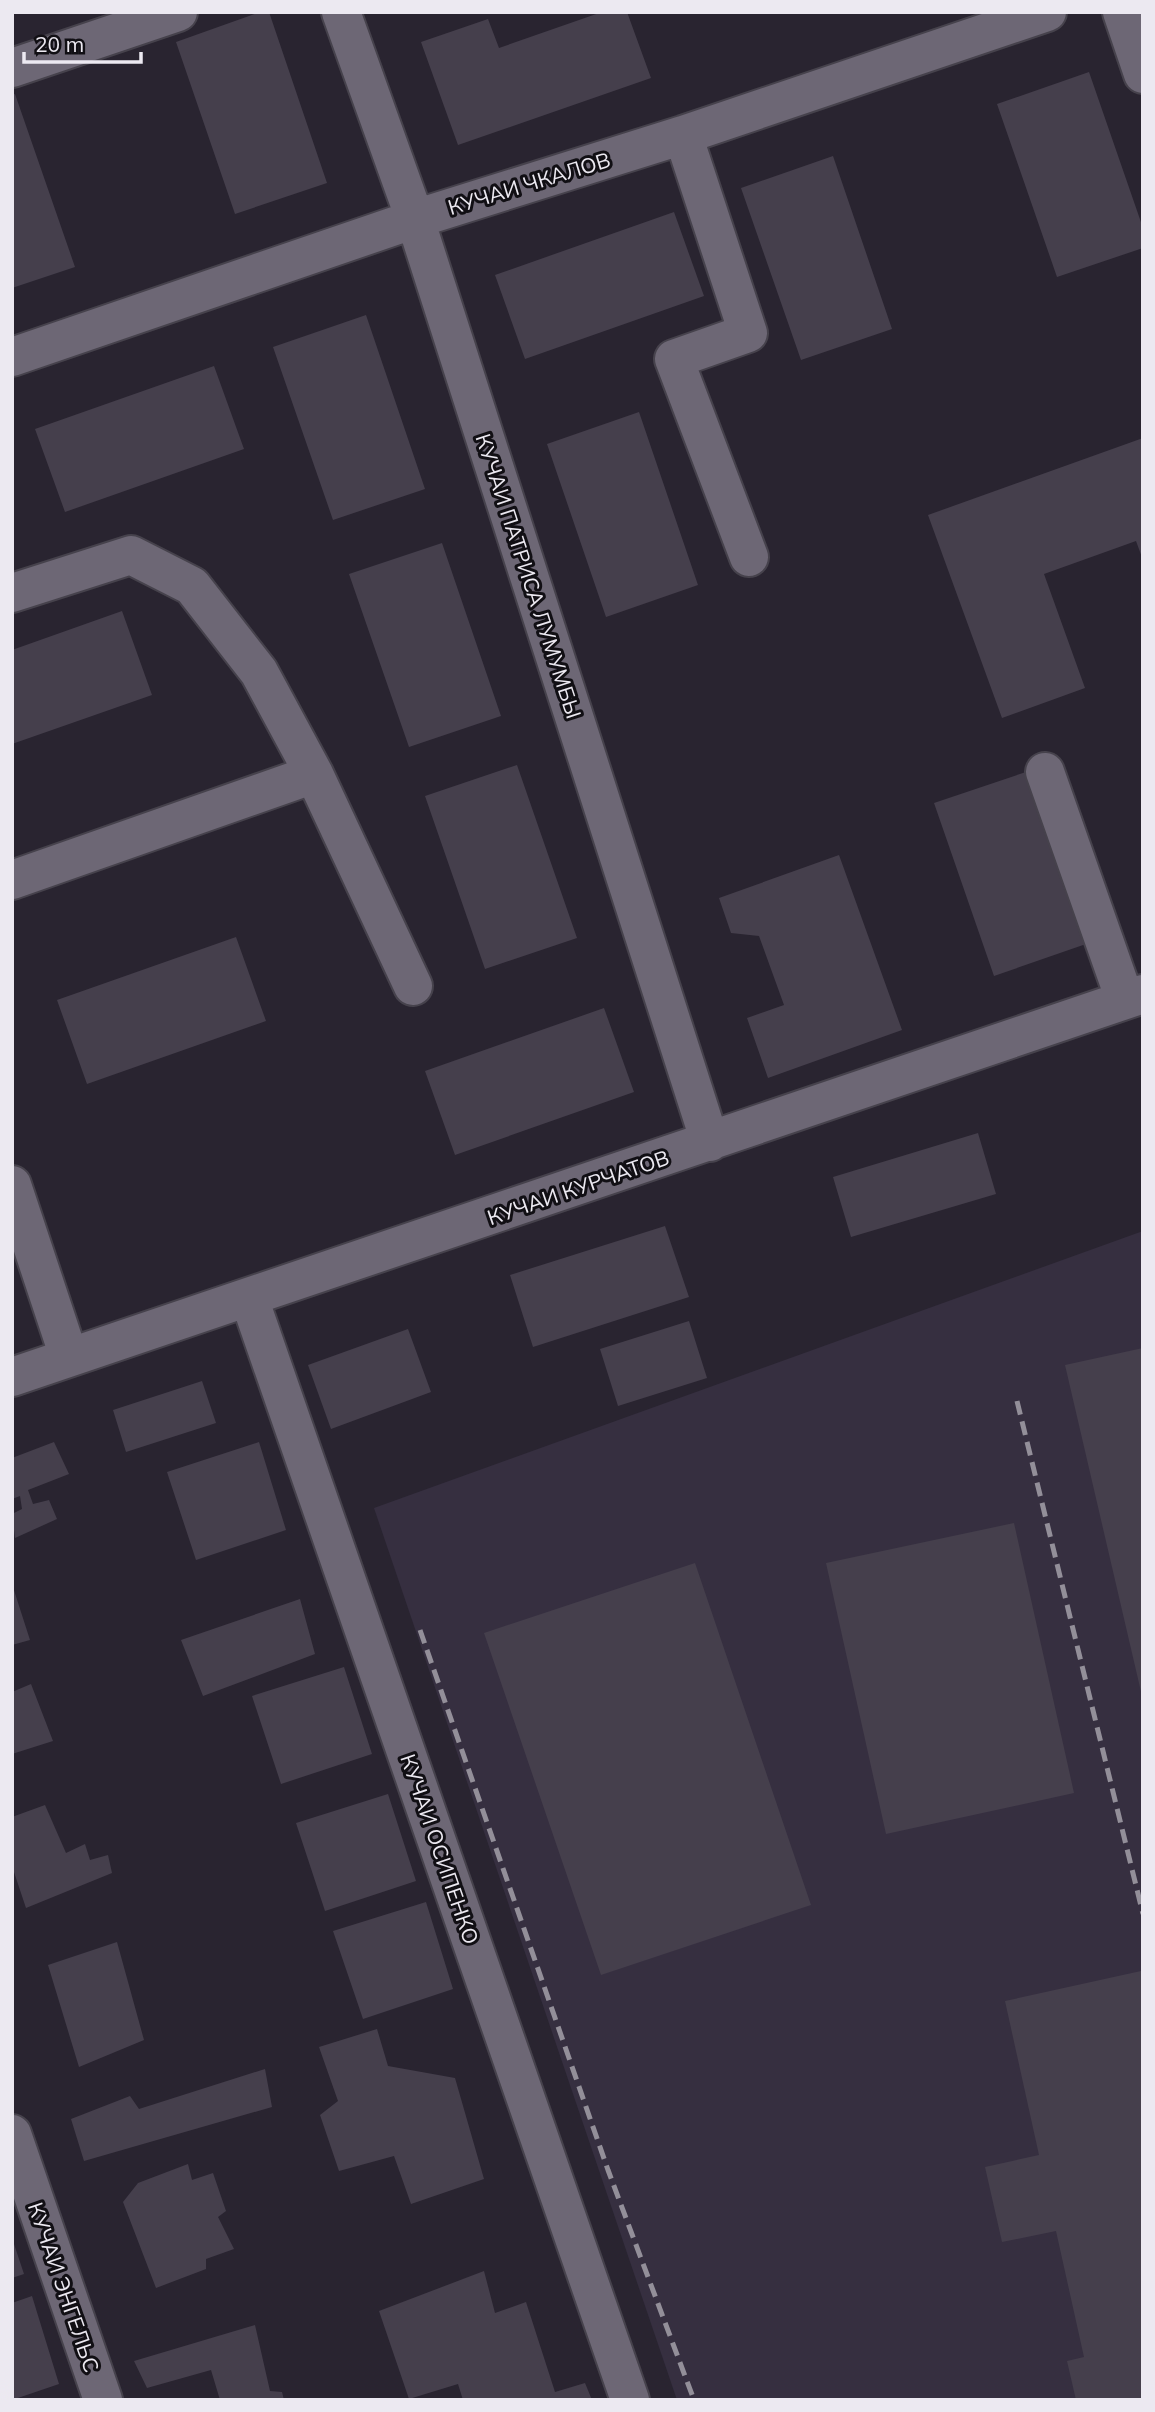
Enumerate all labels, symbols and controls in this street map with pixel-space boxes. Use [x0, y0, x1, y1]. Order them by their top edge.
scale bar [24, 21, 142, 65]
text: 20 m [35, 31, 84, 57]
street label: КУЧАИ ЧКАЛОВ [445, 146, 613, 220]
street label: КУЧАИ ПАТРИСА ЛУМУМБЫ [471, 430, 587, 722]
street label: КУЧАИ КУРЧАТОВ [484, 1144, 672, 1230]
street label: КУЧАИ ОСИПЕНКО [395, 1750, 485, 1948]
street label: КУЧАИ ЭНГЕЛЬС [23, 2199, 105, 2375]

